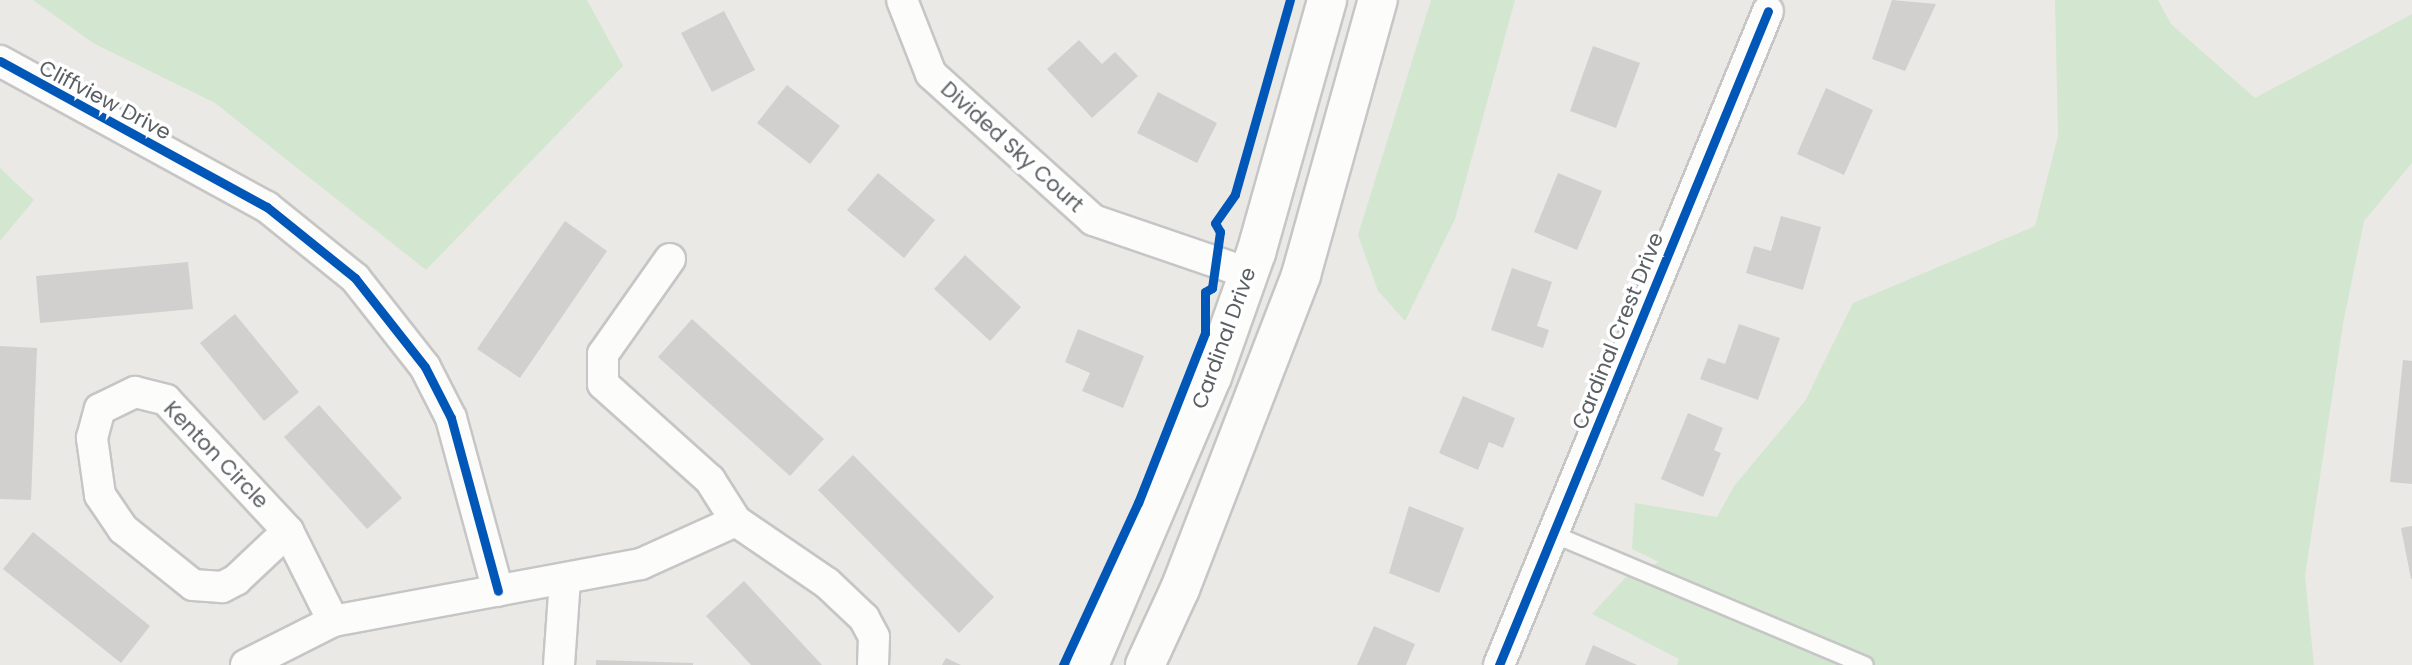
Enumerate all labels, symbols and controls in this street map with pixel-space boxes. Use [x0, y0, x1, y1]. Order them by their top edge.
street label: Cliffview Drive [35, 55, 175, 145]
street label: Divided Sky Court [936, 76, 1088, 218]
street label: Cardinal Crest Drive [1567, 229, 1669, 433]
street label: Cardinal Drive [1187, 264, 1261, 412]
street label: Kenton Circle [159, 396, 273, 514]

